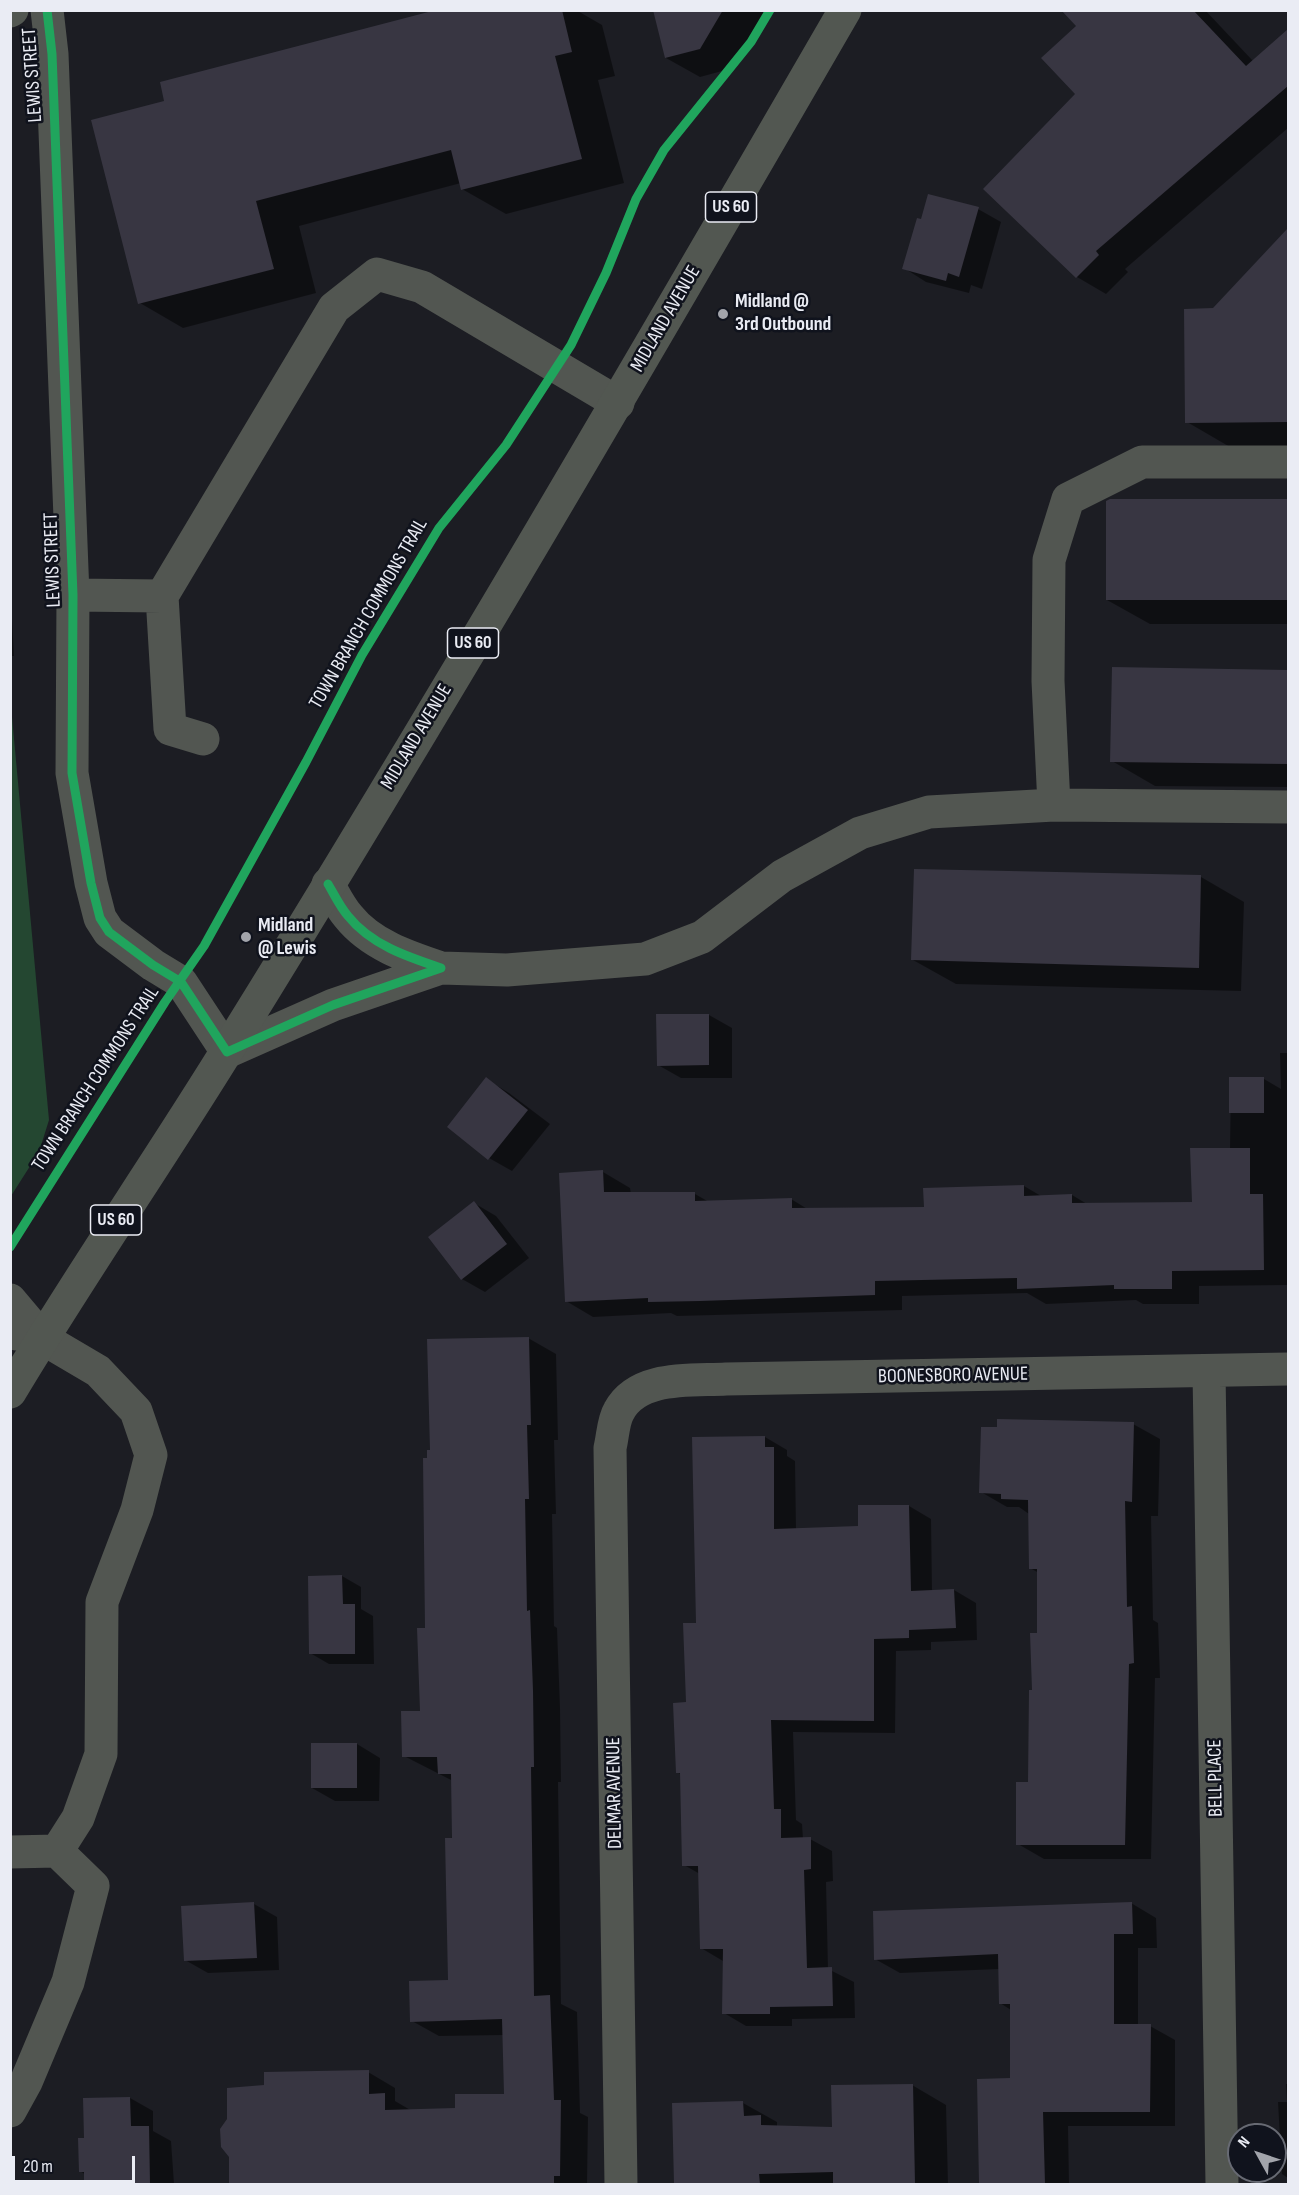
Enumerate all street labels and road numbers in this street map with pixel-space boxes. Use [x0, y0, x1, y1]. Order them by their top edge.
street label: LEWIS STREET [18, 27, 48, 123]
road number: US 60 [706, 192, 756, 222]
street label: MIDLAND AVENUE [626, 262, 706, 376]
street label: LEWIS STREET [39, 512, 67, 608]
street label: TOWN BRANCH COMMONS TRAIL [305, 515, 433, 713]
road number: US 60 [448, 628, 498, 658]
street label: MIDLAND AVENUE [376, 680, 458, 794]
street label: TOWN BRANCH COMMONS TRAIL [27, 982, 165, 1176]
road number: US 60 [90, 1205, 142, 1235]
street label: BOONESBORO AVENUE [878, 1363, 1028, 1389]
street label: DELMAR AVENUE [602, 1737, 628, 1849]
street label: BELL PLACE [1203, 1739, 1229, 1817]

